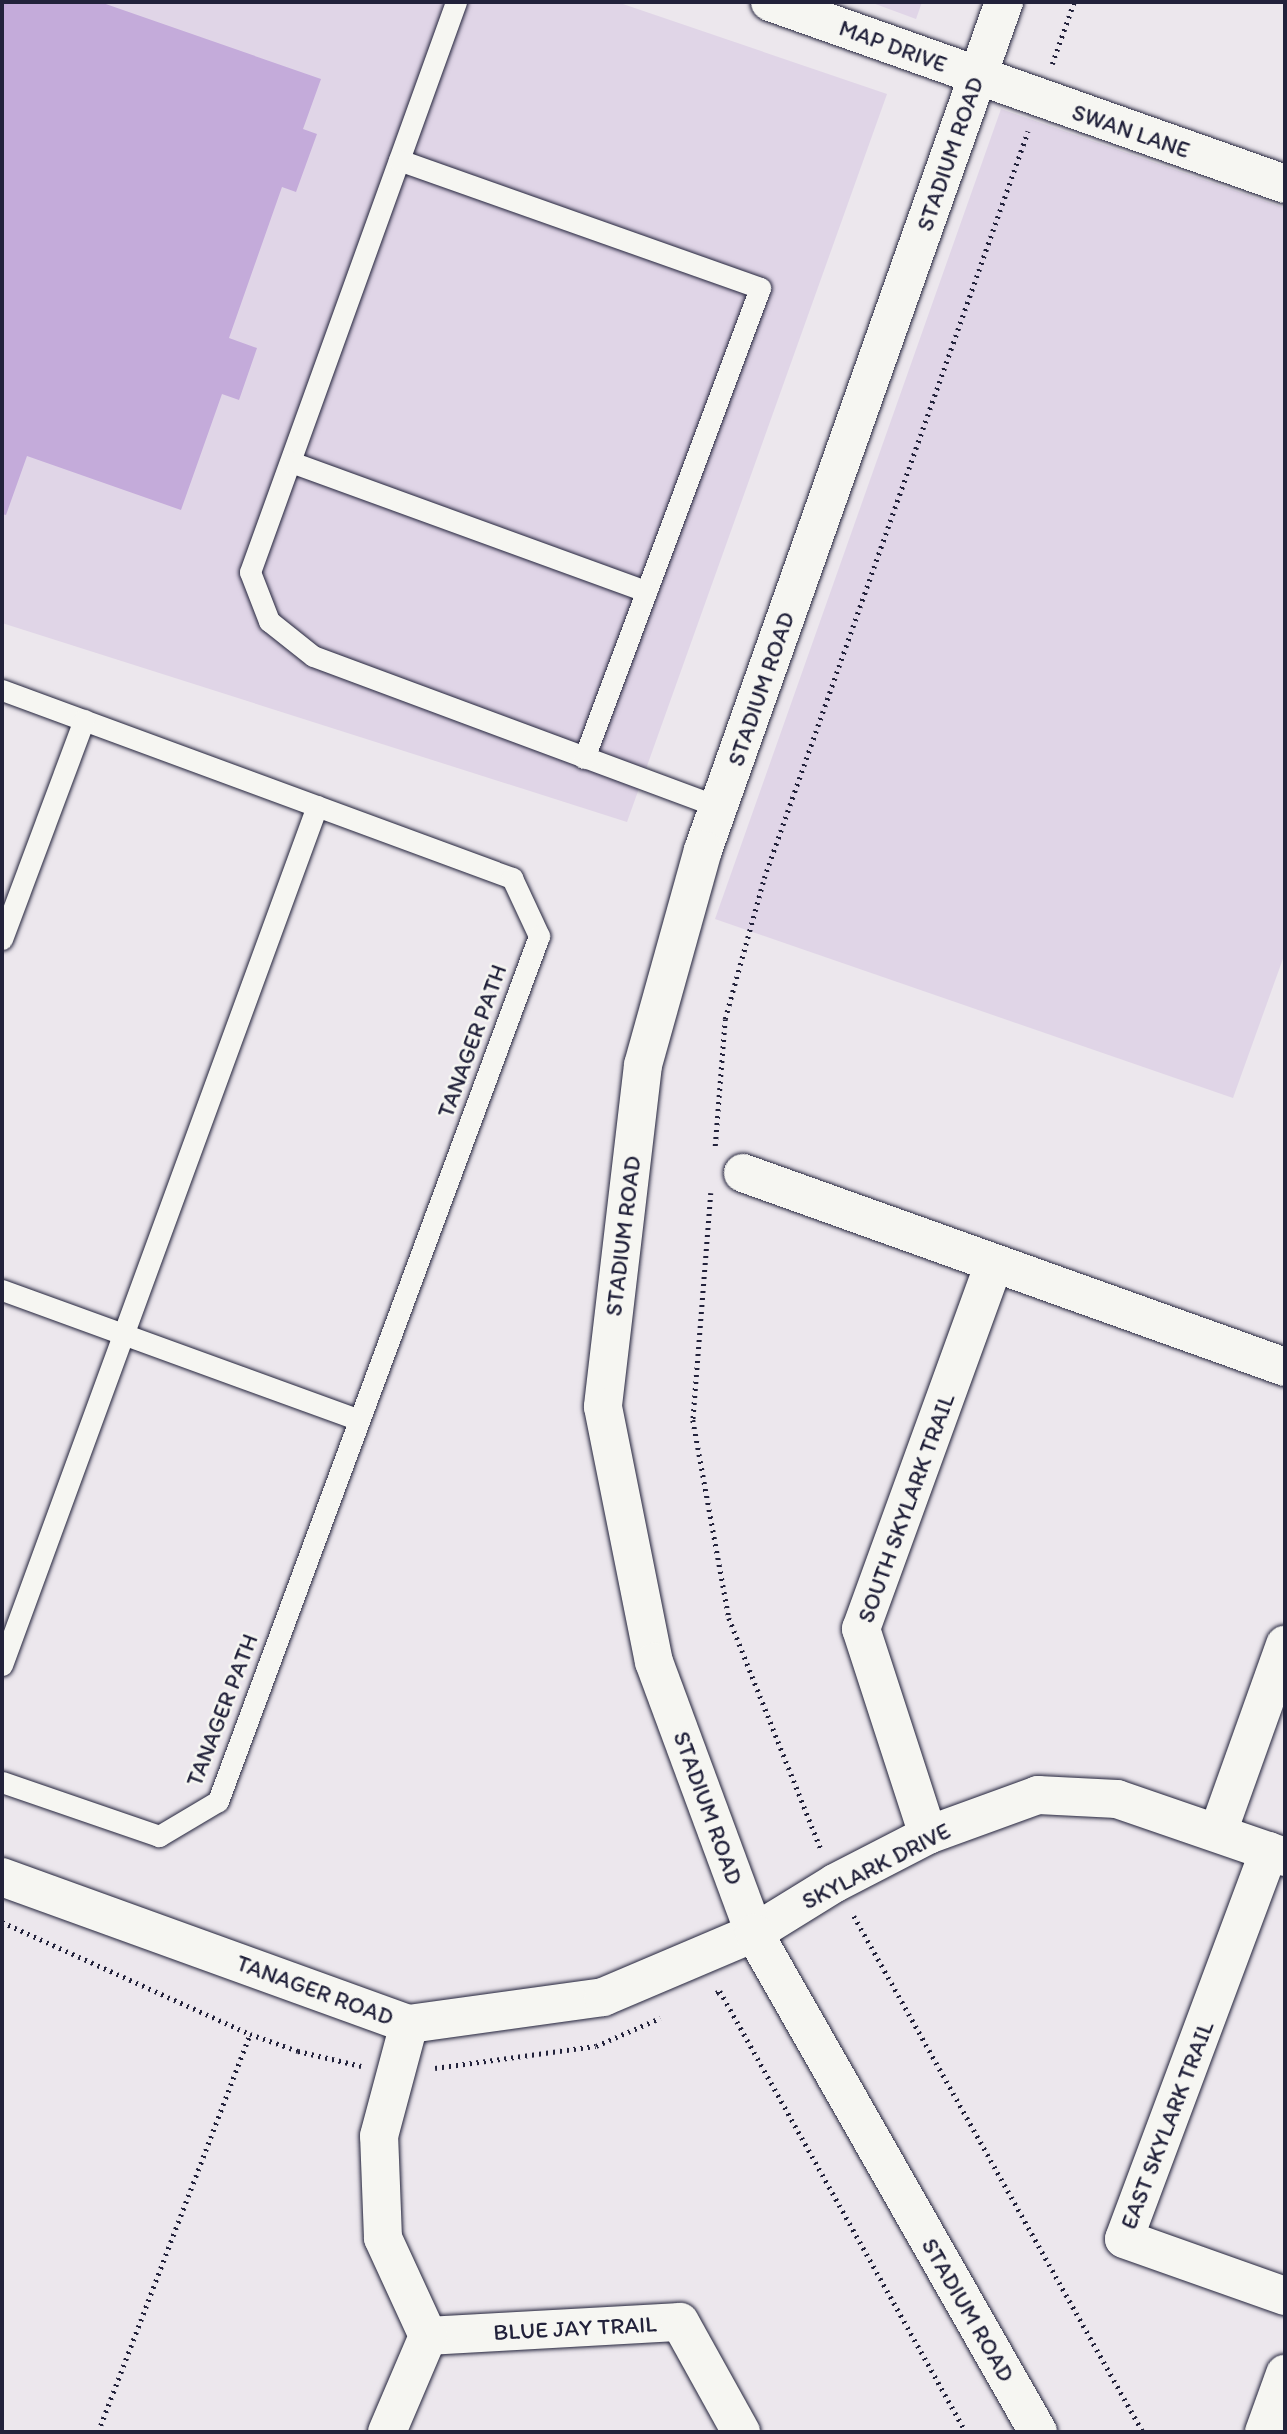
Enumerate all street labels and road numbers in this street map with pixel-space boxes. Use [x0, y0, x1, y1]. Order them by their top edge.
street label: MAP DRIVE [834, 13, 952, 79]
street label: STADIUM ROAD [911, 74, 989, 234]
street label: SWAN LANE [1068, 98, 1194, 164]
street label: STADIUM ROAD [722, 609, 800, 769]
street label: TANAGER PATH [432, 961, 512, 1121]
street label: STADIUM ROAD [600, 1155, 646, 1317]
street label: SOUTH SKYLARK TRAIL [852, 1391, 960, 1625]
street label: TANAGER PATH [180, 1630, 264, 1790]
street label: STADIUM ROAD [668, 1728, 748, 1888]
street label: SKYLARK DRIVE [796, 1816, 956, 1916]
street label: TANAGER ROAD [233, 1949, 397, 2031]
street label: EAST SKYLARK TRAIL [1115, 2018, 1219, 2232]
street label: STADIUM ROAD [916, 2234, 1020, 2386]
street label: BLUE JAY TRAIL [493, 2310, 657, 2346]

